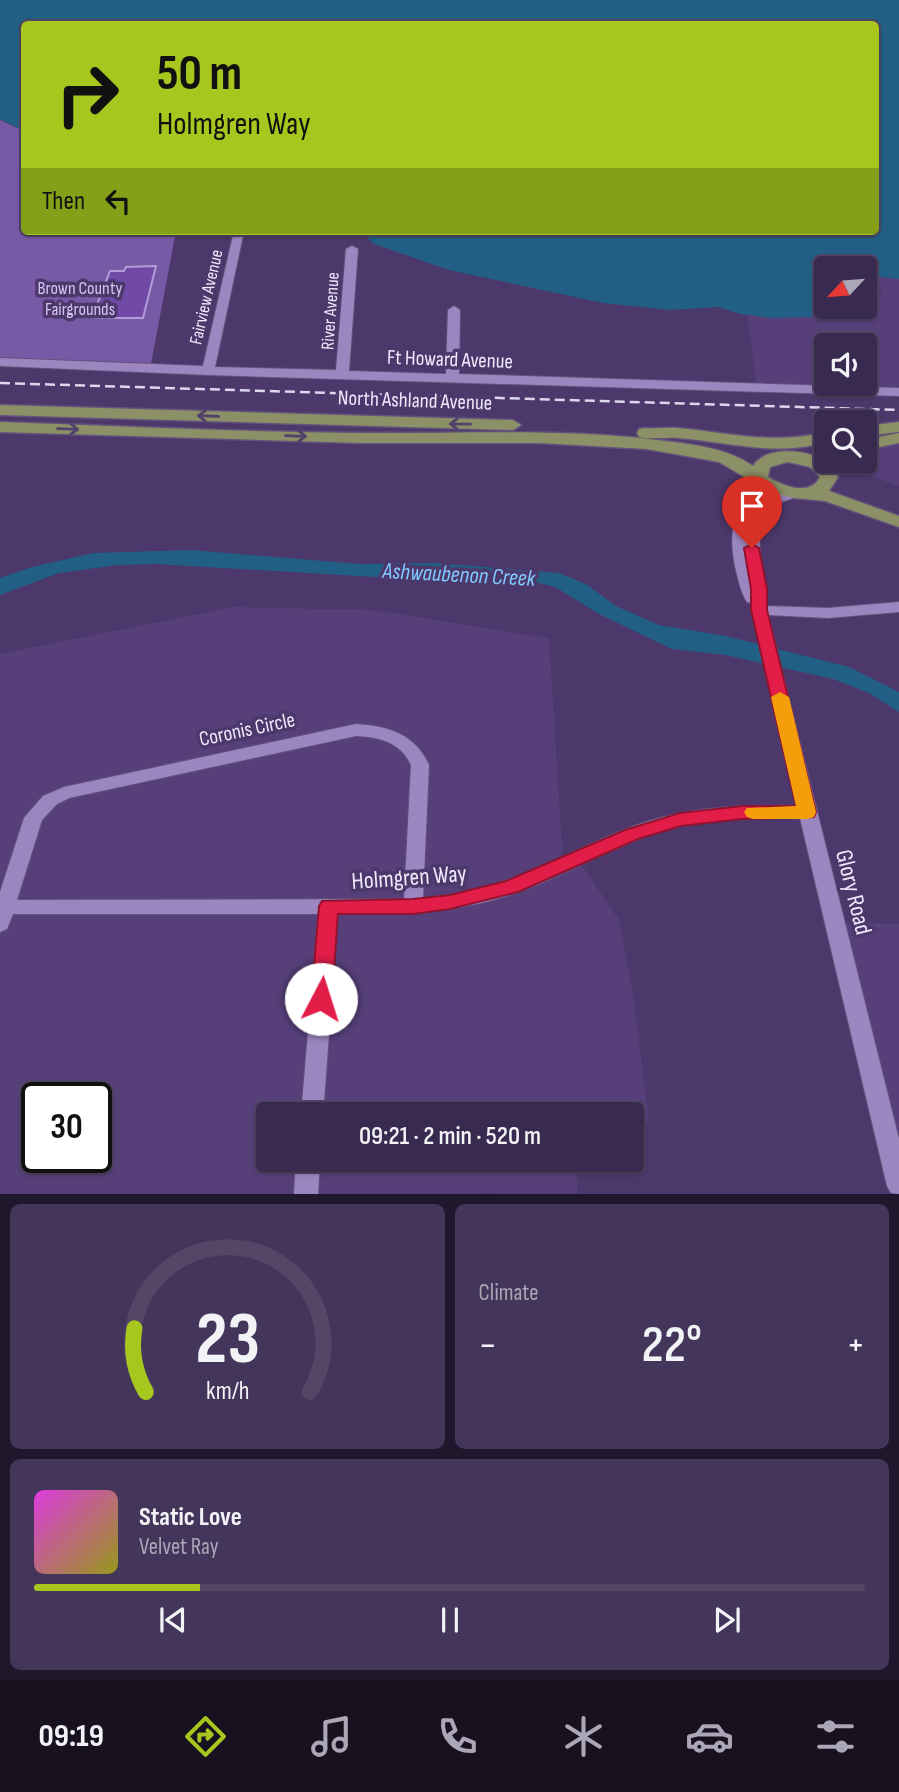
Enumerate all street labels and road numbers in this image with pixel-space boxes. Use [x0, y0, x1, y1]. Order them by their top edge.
street label: Fairview Avenue [185, 248, 228, 347]
street label: River Avenue [317, 272, 344, 351]
street label: Ft Howard Avenue [387, 345, 513, 374]
street label: North Ashland Avenue [337, 385, 493, 416]
street label: Coronis Circle [197, 707, 297, 752]
street label: Glory Road [829, 847, 878, 938]
street label: Holmgren Way [351, 859, 467, 896]

